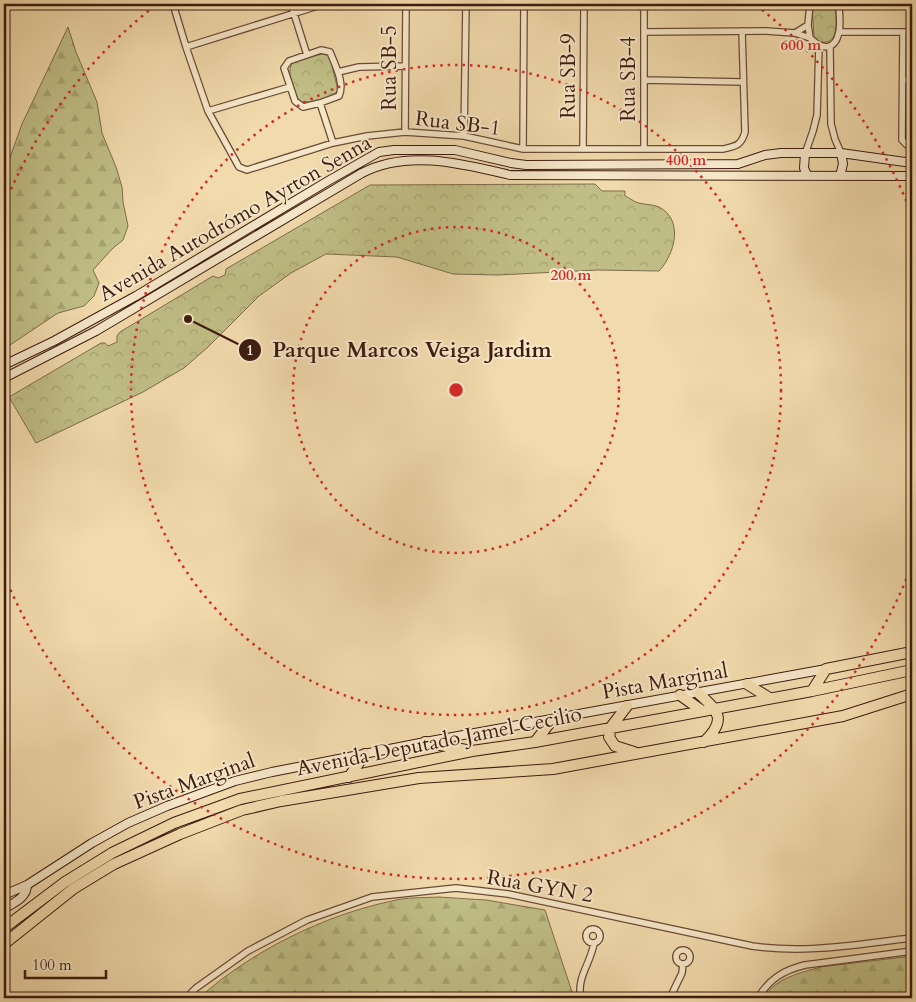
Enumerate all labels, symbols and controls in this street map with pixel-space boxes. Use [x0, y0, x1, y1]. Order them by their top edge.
street label: Rua SB-5 [375, 25, 404, 111]
street label: Rua SB-9 [554, 33, 583, 119]
text: 600 m [781, 35, 822, 55]
street label: Rua SB-4 [614, 36, 643, 122]
street label: Rua SB-1 [414, 104, 502, 143]
street label: Avenida Autodrómo Ayrton Senna [94, 128, 377, 309]
text: 400 m [666, 150, 707, 170]
text: 200 m [551, 265, 592, 285]
callout: Parque Marcos Veiga Jardim [238, 331, 562, 368]
text: Parque Marcos Veiga Jardim [272, 335, 553, 365]
text: 1 [246, 340, 254, 360]
centre of rings [447, 381, 465, 399]
street label: Pista Marginal [600, 656, 730, 707]
street label: Avenida Deputado Jamel Cecilio [294, 700, 584, 783]
street label: Pista Marginal [129, 746, 259, 817]
street label: Rua GYN 2 [485, 863, 596, 910]
scale bar [25, 947, 106, 979]
text: 100 m [32, 955, 72, 975]

